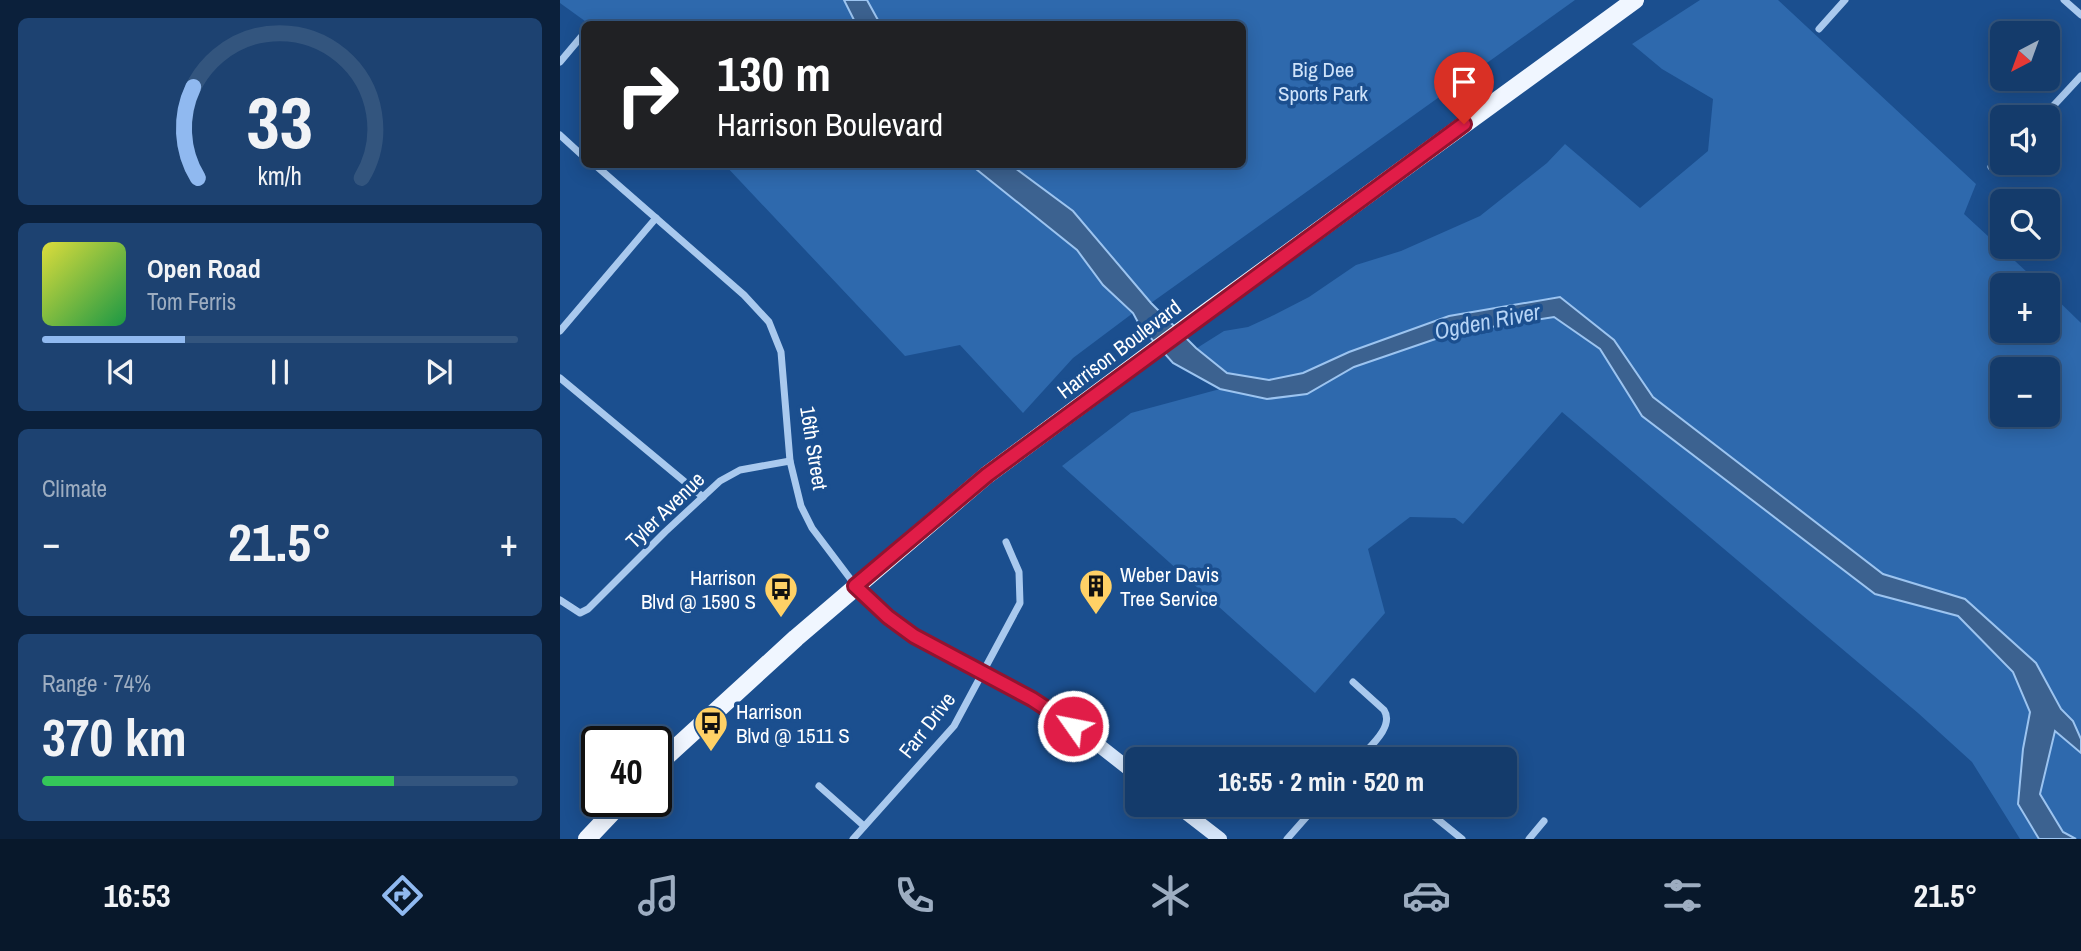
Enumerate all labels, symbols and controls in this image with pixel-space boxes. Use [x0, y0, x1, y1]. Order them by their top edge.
north arrow [1990, 21, 2060, 91]
map controls [1990, 21, 2060, 427]
text: 130 m [717, 40, 831, 106]
icon: right [602, 49, 693, 140]
pin [1434, 52, 1494, 124]
park label: Big Dee Sports Park [1278, 55, 1368, 108]
icon: arrive [1445, 63, 1483, 101]
text: 33 [247, 73, 313, 171]
text: Harrison Boulevard [717, 103, 943, 146]
button: sound [1990, 105, 2060, 175]
text: km/h [258, 158, 302, 192]
button: search [1990, 189, 2060, 259]
text: Open Road [147, 251, 261, 286]
button: + [1990, 273, 2060, 343]
text: Tom Ferris [147, 286, 236, 317]
street label: Harrison Boulevard [1051, 293, 1187, 405]
water label: Ogden River [1432, 295, 1543, 346]
icon: previous [102, 353, 140, 391]
icon: pause [261, 353, 299, 391]
icon: next [420, 353, 458, 391]
button: − [1990, 357, 2060, 427]
street label: 16th Street [793, 404, 835, 492]
street label: Tyler Avenue [619, 465, 711, 555]
text: Climate [42, 473, 107, 504]
text: 21.5° [228, 507, 332, 577]
text: − [42, 517, 60, 568]
text: + [500, 517, 518, 568]
place label: Weber Davis Tree Service [1120, 560, 1219, 613]
place label: Harrison Blvd @ 1590 S [641, 563, 756, 616]
building icon: Weber Davis Tree Service [1077, 567, 1115, 616]
bus stop icon: Harrison Blvd @ 1590 S [762, 570, 800, 619]
text: Range · 74% [42, 668, 151, 699]
street label: Farr Drive [892, 686, 962, 764]
position arrow [1036, 689, 1110, 763]
place label: Harrison Blvd @ 1511 S [736, 697, 850, 750]
text: 370 km [42, 702, 187, 772]
bus stop icon: Harrison Blvd @ 1511 S [692, 704, 730, 753]
speed limit sign: 40 [581, 726, 672, 817]
text: 16:55 · 2 min · 520 m [1218, 764, 1424, 799]
icon: directions [378, 871, 427, 920]
icon: music [634, 871, 683, 920]
icon: phone [890, 871, 939, 920]
icon: climate [1146, 871, 1195, 920]
icon: car [1402, 871, 1451, 920]
icon: filters [1658, 871, 1707, 920]
text: 16:53 [104, 874, 171, 917]
text: 21.5° [1914, 874, 1977, 917]

